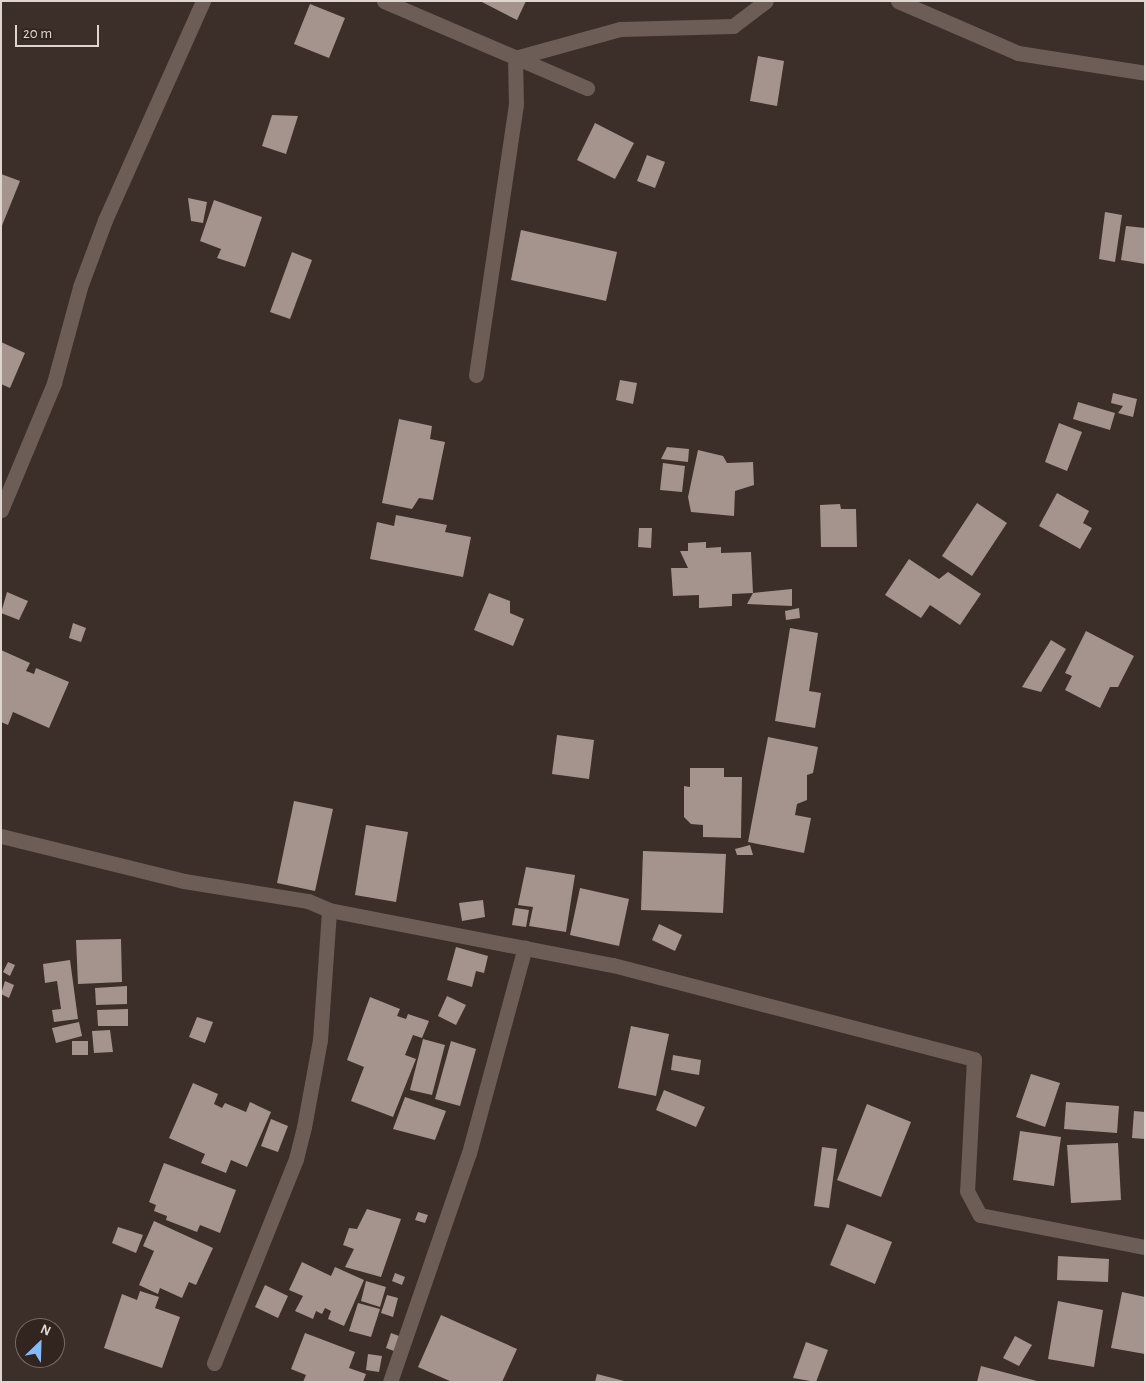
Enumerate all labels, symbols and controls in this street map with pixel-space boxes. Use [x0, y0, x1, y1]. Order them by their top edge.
scale bar [18, 15, 101, 47]
text: 20 m [23, 26, 52, 41]
north arrow [15, 1318, 65, 1368]
text: N [38, 1322, 53, 1339]

